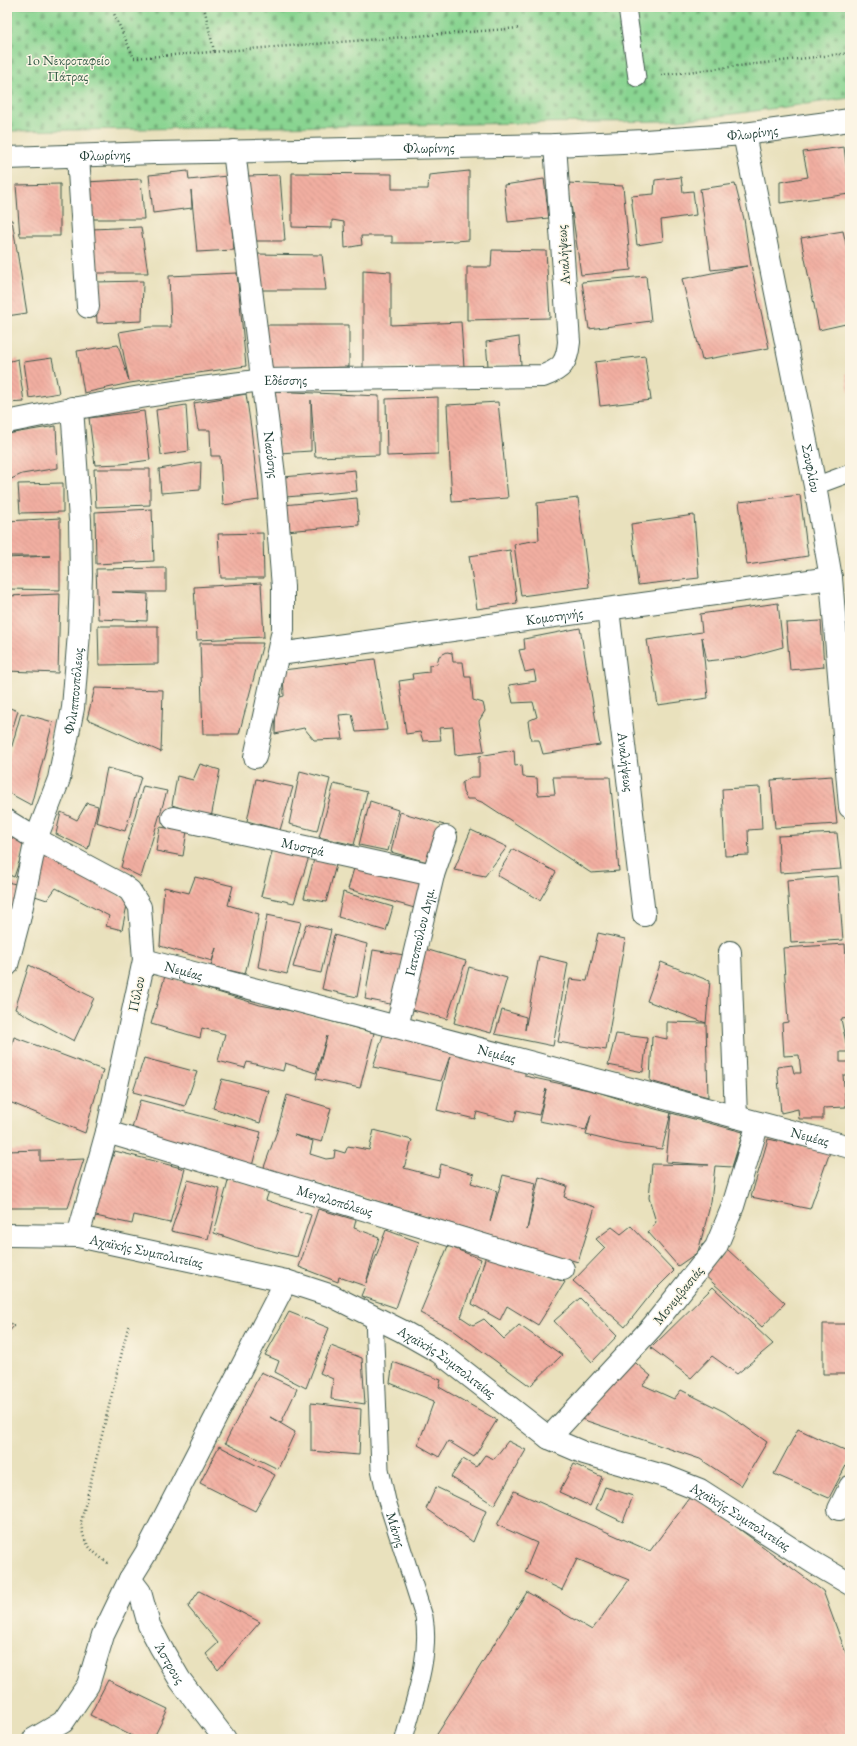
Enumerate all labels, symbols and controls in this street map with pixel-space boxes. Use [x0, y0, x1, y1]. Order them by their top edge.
park label: 1o Νεκροταφείο Πάτρας [26, 51, 110, 85]
street label: Φλωρίνης [726, 121, 779, 144]
street label: Φλωρίνης [403, 138, 455, 157]
street label: Φλωρίνης [79, 145, 131, 165]
street label: Αναλήψεως [552, 224, 574, 287]
street label: Εδέσσης [264, 370, 307, 389]
street label: Ναούσης [260, 430, 283, 479]
street label: Σουφλίου [798, 442, 825, 494]
street label: Κομοτηνής [525, 603, 584, 629]
street label: Φιλιππουπόλεως [59, 647, 87, 736]
street label: Αναλήψεως [613, 730, 638, 793]
street label: Μυστρά [280, 833, 327, 860]
street label: Γατοπούλου Δημ. [400, 886, 439, 978]
street label: Νεμέας [162, 957, 205, 984]
street label: Πύλου [123, 975, 149, 1013]
street label: Νεμέας [476, 1040, 518, 1067]
street label: Νεμέας [789, 1123, 831, 1150]
street label: Μεγαλοπόλεως [295, 1181, 375, 1220]
street label: Αχαϊκής Συμπολιτείας [87, 1230, 205, 1272]
street label: Μονεμβασιάς [649, 1262, 707, 1328]
street label: Αχαϊκής Συμπολιτείας [394, 1321, 500, 1402]
street label: Αχαϊκής Συμπολιτείας [687, 1478, 794, 1555]
street label: Μάνης [382, 1510, 410, 1550]
street label: Άστρους [150, 1638, 189, 1688]

